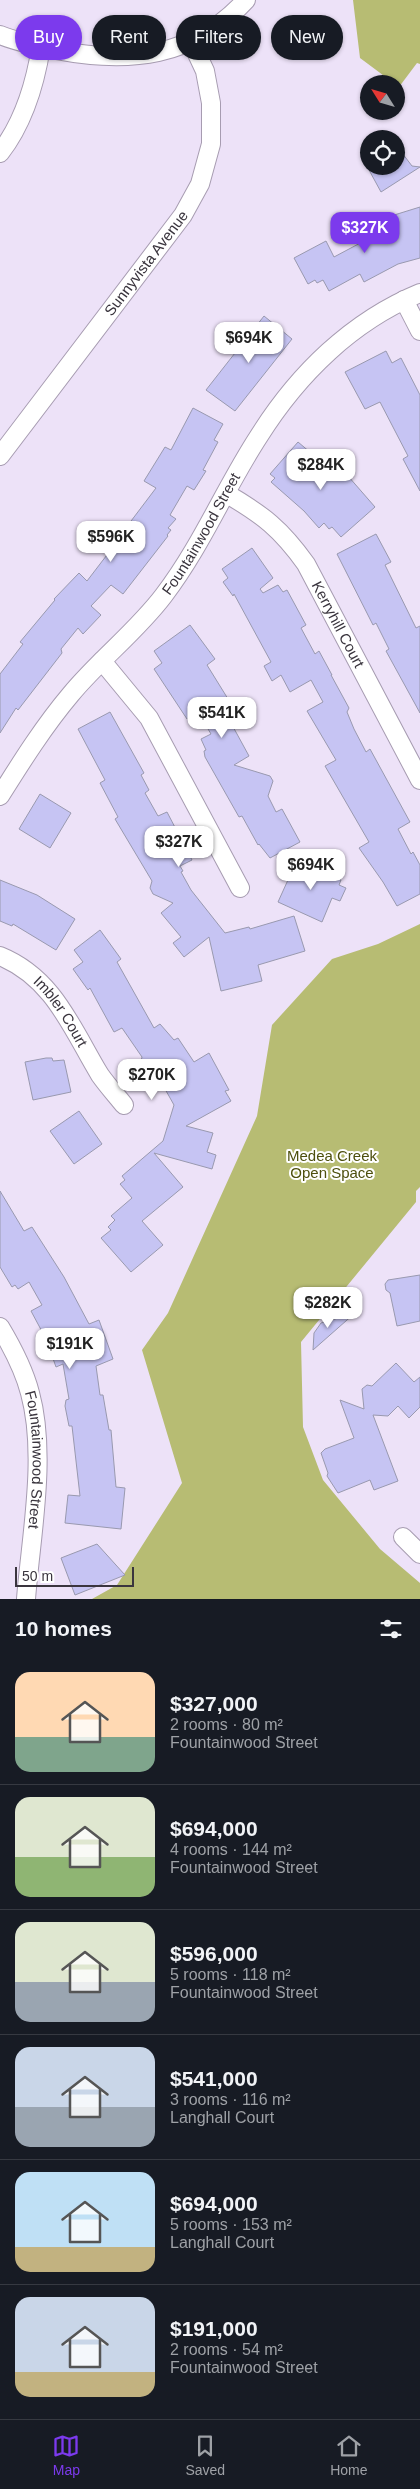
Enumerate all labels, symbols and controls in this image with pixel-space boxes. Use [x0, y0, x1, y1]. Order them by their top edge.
chip: Buy [15, 15, 82, 60]
chip: Rent [92, 15, 166, 60]
chip: Filters [176, 15, 261, 60]
chip: New [271, 15, 343, 60]
north arrow [360, 75, 405, 120]
map controls [360, 75, 405, 175]
button: locate [360, 130, 405, 175]
street label: Sunnyvista Avenue [101, 207, 191, 319]
pin: $327K [330, 212, 400, 254]
text: $327K [341, 219, 389, 236]
pin: $694K [214, 322, 284, 364]
text: $694K [225, 329, 273, 346]
pin: $284K [286, 448, 356, 491]
text: $284K [297, 456, 345, 473]
street label: Fountainwood Street [158, 469, 243, 598]
pin: $596K [76, 520, 146, 563]
text: $596K [87, 528, 135, 545]
street label: Kerryhill Court [309, 578, 368, 671]
pin: $541K [187, 696, 257, 739]
text: $541K [198, 704, 246, 721]
pin: $327K [144, 826, 214, 868]
text: $327K [155, 833, 203, 850]
pin: $694K [276, 848, 346, 891]
text: $694K [287, 856, 335, 873]
street label: Imbler Court [30, 972, 92, 1050]
pin: $270K [117, 1058, 187, 1101]
text: $270K [128, 1066, 176, 1083]
park label: Medea Creek Open Space [287, 1147, 378, 1181]
pin: $282K [293, 1286, 363, 1329]
text: $282K [304, 1294, 352, 1311]
pin: $191K [35, 1328, 105, 1370]
text: $191K [46, 1335, 94, 1352]
street label: Fountainwood Street [22, 1389, 47, 1531]
scale bar [15, 1564, 134, 1587]
text: 50 m [22, 1568, 53, 1584]
icon: filters [377, 1615, 405, 1643]
text: 10 homes [15, 1617, 112, 1640]
icon: home [55, 1692, 115, 1752]
text: $327,000 [170, 1692, 258, 1715]
text: 2 rooms · 80 m² [170, 1716, 283, 1733]
text: Fountainwood Street [170, 1734, 318, 1751]
icon: home [55, 1817, 115, 1877]
text: $694,000 [170, 1817, 258, 1840]
text: 4 rooms · 144 m² [170, 1841, 292, 1858]
text: Fountainwood Street [170, 1859, 318, 1876]
icon: home [55, 1942, 115, 2002]
text: $596,000 [170, 1942, 258, 1965]
text: 5 rooms · 118 m² [170, 1966, 291, 1983]
text: Fountainwood Street [170, 1984, 318, 2001]
icon: home [55, 2067, 115, 2127]
text: $541,000 [170, 2067, 258, 2090]
text: 3 rooms · 116 m² [170, 2091, 291, 2108]
text: Langhall Court [170, 2109, 274, 2126]
icon: home [55, 2192, 115, 2252]
text: $694,000 [170, 2192, 258, 2215]
text: 5 rooms · 153 m² [170, 2216, 292, 2233]
text: Langhall Court [170, 2234, 274, 2251]
icon: home [55, 2317, 115, 2377]
text: $191,000 [170, 2317, 258, 2340]
text: 2 rooms · 54 m² [170, 2341, 283, 2358]
text: Fountainwood Street [170, 2359, 318, 2376]
tab: Map [52, 2432, 80, 2478]
tab: Saved [185, 2432, 225, 2478]
tab: Home [330, 2432, 367, 2478]

